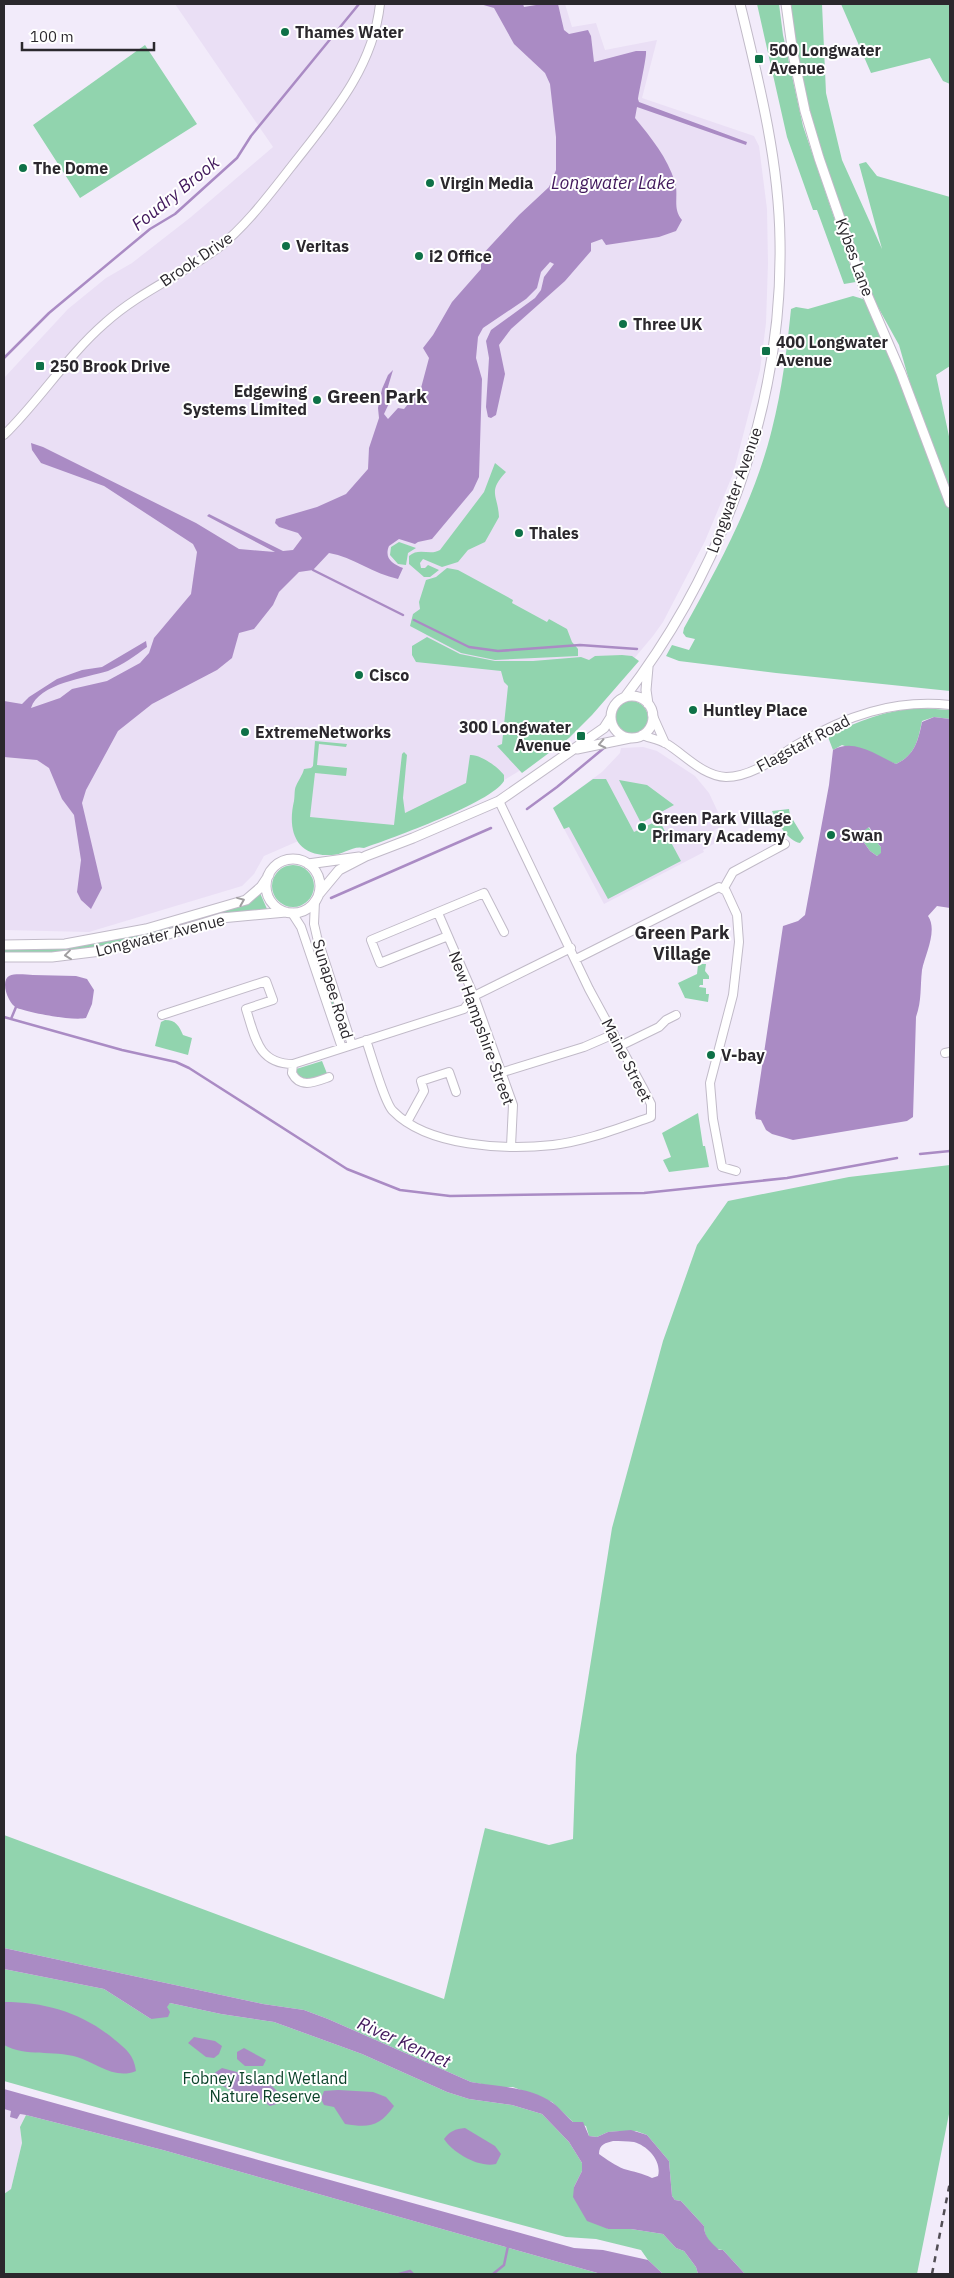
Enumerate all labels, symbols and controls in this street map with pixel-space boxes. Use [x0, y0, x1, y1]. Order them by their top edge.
scale bar [22, 20, 155, 52]
place label: Thames Water [295, 22, 404, 42]
marker: Thames Water [279, 26, 291, 38]
text: 100 m [30, 27, 74, 46]
place label: 500 Longwater Avenue [769, 40, 882, 78]
marker: 500 Longwater Avenue [753, 53, 765, 65]
water label: Foudry Brook [126, 150, 224, 235]
place label: The Dome [33, 158, 108, 178]
marker: The Dome [17, 162, 29, 174]
water label: Longwater Lake [551, 171, 675, 194]
place label: Virgin Media [440, 173, 533, 193]
marker: Virgin Media [424, 177, 436, 189]
street label: Kybes Lane [832, 215, 878, 299]
street label: Brook Drive [156, 227, 236, 291]
place label: Veritas [296, 236, 349, 256]
marker: Veritas [280, 240, 292, 252]
place label: i2 Office [429, 246, 492, 266]
marker: i2 Office [413, 250, 425, 262]
place label: Three UK [633, 314, 702, 334]
marker: Three UK [617, 318, 629, 330]
place label: 400 Longwater Avenue [776, 332, 889, 370]
marker: 400 Longwater Avenue [760, 345, 772, 357]
place label: 250 Brook Drive [50, 356, 170, 376]
marker: 250 Brook Drive [34, 360, 46, 372]
place label: Edgewing Systems Limited [183, 381, 307, 419]
district label: Green Park [327, 384, 427, 408]
marker: Edgewing Systems Limited [311, 394, 323, 406]
street label: Longwater Avenue [702, 424, 766, 556]
place label: Thales [529, 523, 579, 543]
marker: Thales [513, 527, 525, 539]
place label: Cisco [369, 665, 409, 685]
marker: Cisco [353, 669, 365, 681]
place label: Huntley Place [703, 700, 807, 720]
marker: Huntley Place [687, 704, 699, 716]
street label: Flagstaff Road [753, 710, 853, 776]
place label: 300 Longwater Avenue [459, 717, 572, 755]
place label: ExtremeNetworks [255, 722, 391, 742]
marker: ExtremeNetworks [239, 726, 251, 738]
marker: 300 Longwater Avenue [575, 730, 587, 742]
one-way arrow [598, 738, 607, 749]
place label: Green Park Village Primary Academy [652, 808, 791, 846]
marker: Green Park Village Primary Academy [636, 821, 648, 833]
place label: Swan [841, 825, 883, 845]
marker: Swan [825, 829, 837, 841]
one-way arrow [236, 896, 245, 907]
street label: Longwater Avenue [93, 909, 227, 961]
district label: Green Park Village [635, 921, 730, 965]
street label: Sunapee Road [308, 937, 358, 1041]
street label: New Hampshire Street [445, 948, 519, 1108]
one-way arrow [63, 949, 71, 960]
street label: Maine Street [597, 1015, 657, 1105]
place label: V-bay [721, 1045, 765, 1065]
marker: V-bay [705, 1049, 717, 1061]
water label: River Kennet [354, 2011, 455, 2073]
park label: Fobney Island Wetland Nature Reserve [182, 2068, 348, 2106]

